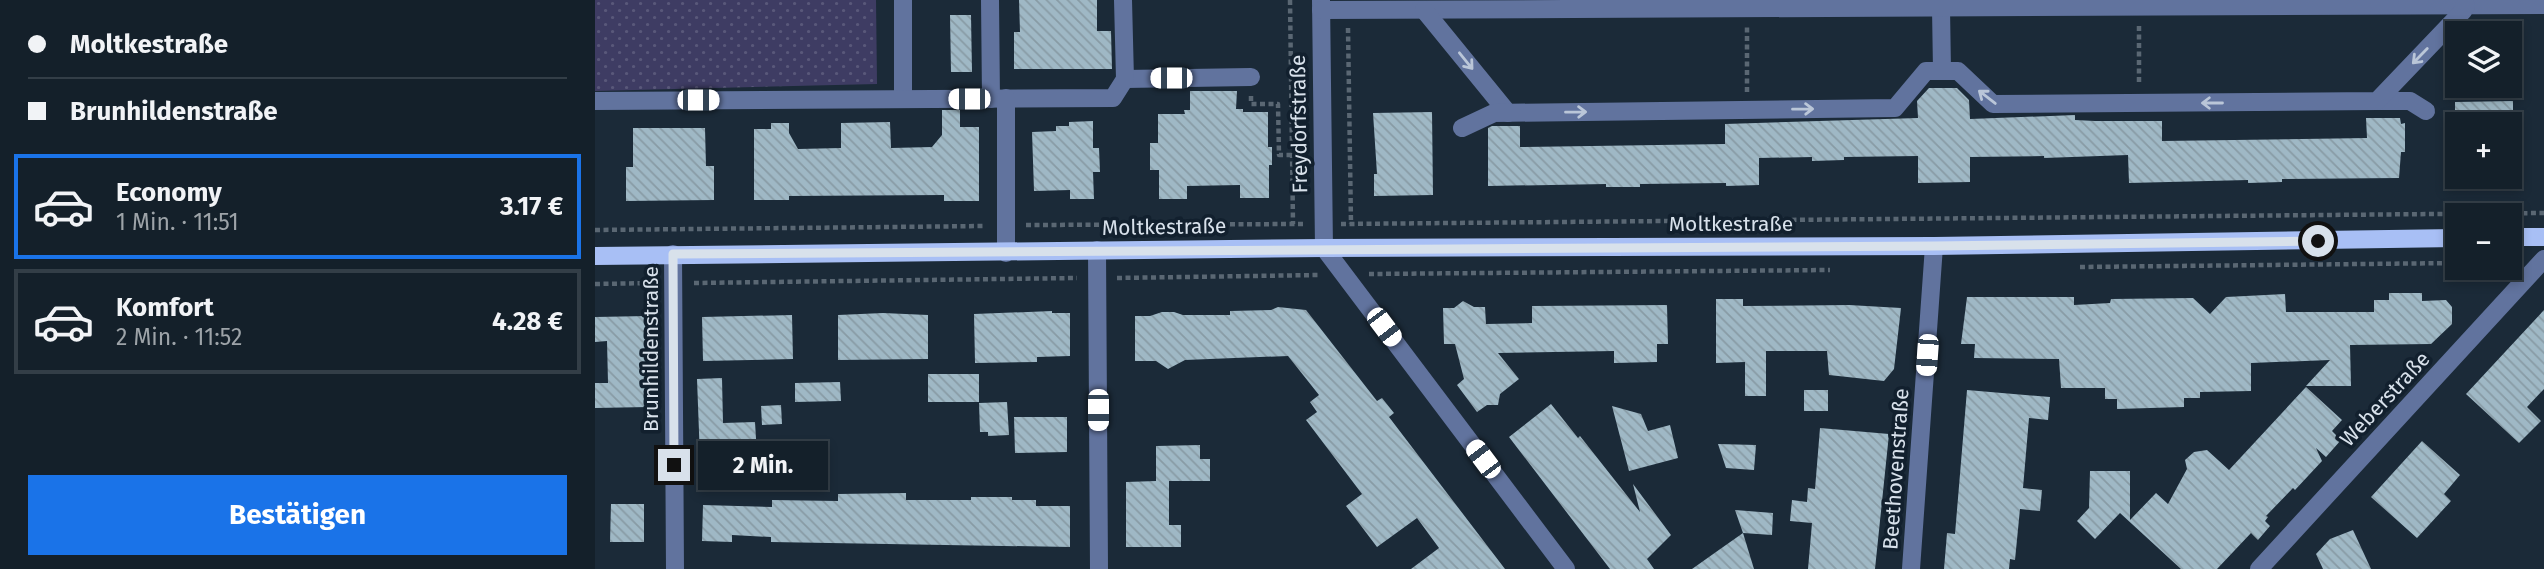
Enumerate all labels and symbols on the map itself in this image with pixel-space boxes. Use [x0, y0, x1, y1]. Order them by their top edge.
one-way arrow [2411, 47, 2428, 64]
one-way arrow [1458, 52, 1473, 70]
street label: Freydorfstraße [1285, 54, 1313, 194]
car [1151, 68, 1193, 89]
car [949, 89, 991, 110]
car [678, 90, 720, 111]
one-way arrow [1978, 90, 1997, 105]
one-way arrow [2200, 96, 2223, 110]
one-way arrow [1792, 103, 1815, 116]
one-way arrow [1564, 105, 1587, 119]
street label: Moltkestraße [1669, 211, 1793, 237]
street label: Moltkestraße [1102, 213, 1226, 241]
route start [2302, 225, 2334, 257]
street label: Brunhildenstraße [638, 266, 664, 432]
car [1363, 304, 1406, 350]
car [1916, 333, 1939, 377]
street label: Weberstraße [2334, 346, 2436, 452]
street label: Beethovenstraße [1877, 387, 1915, 551]
car [1088, 389, 1109, 431]
car [1462, 436, 1505, 482]
callout: 2 Min. [699, 440, 828, 490]
route end [658, 449, 690, 481]

